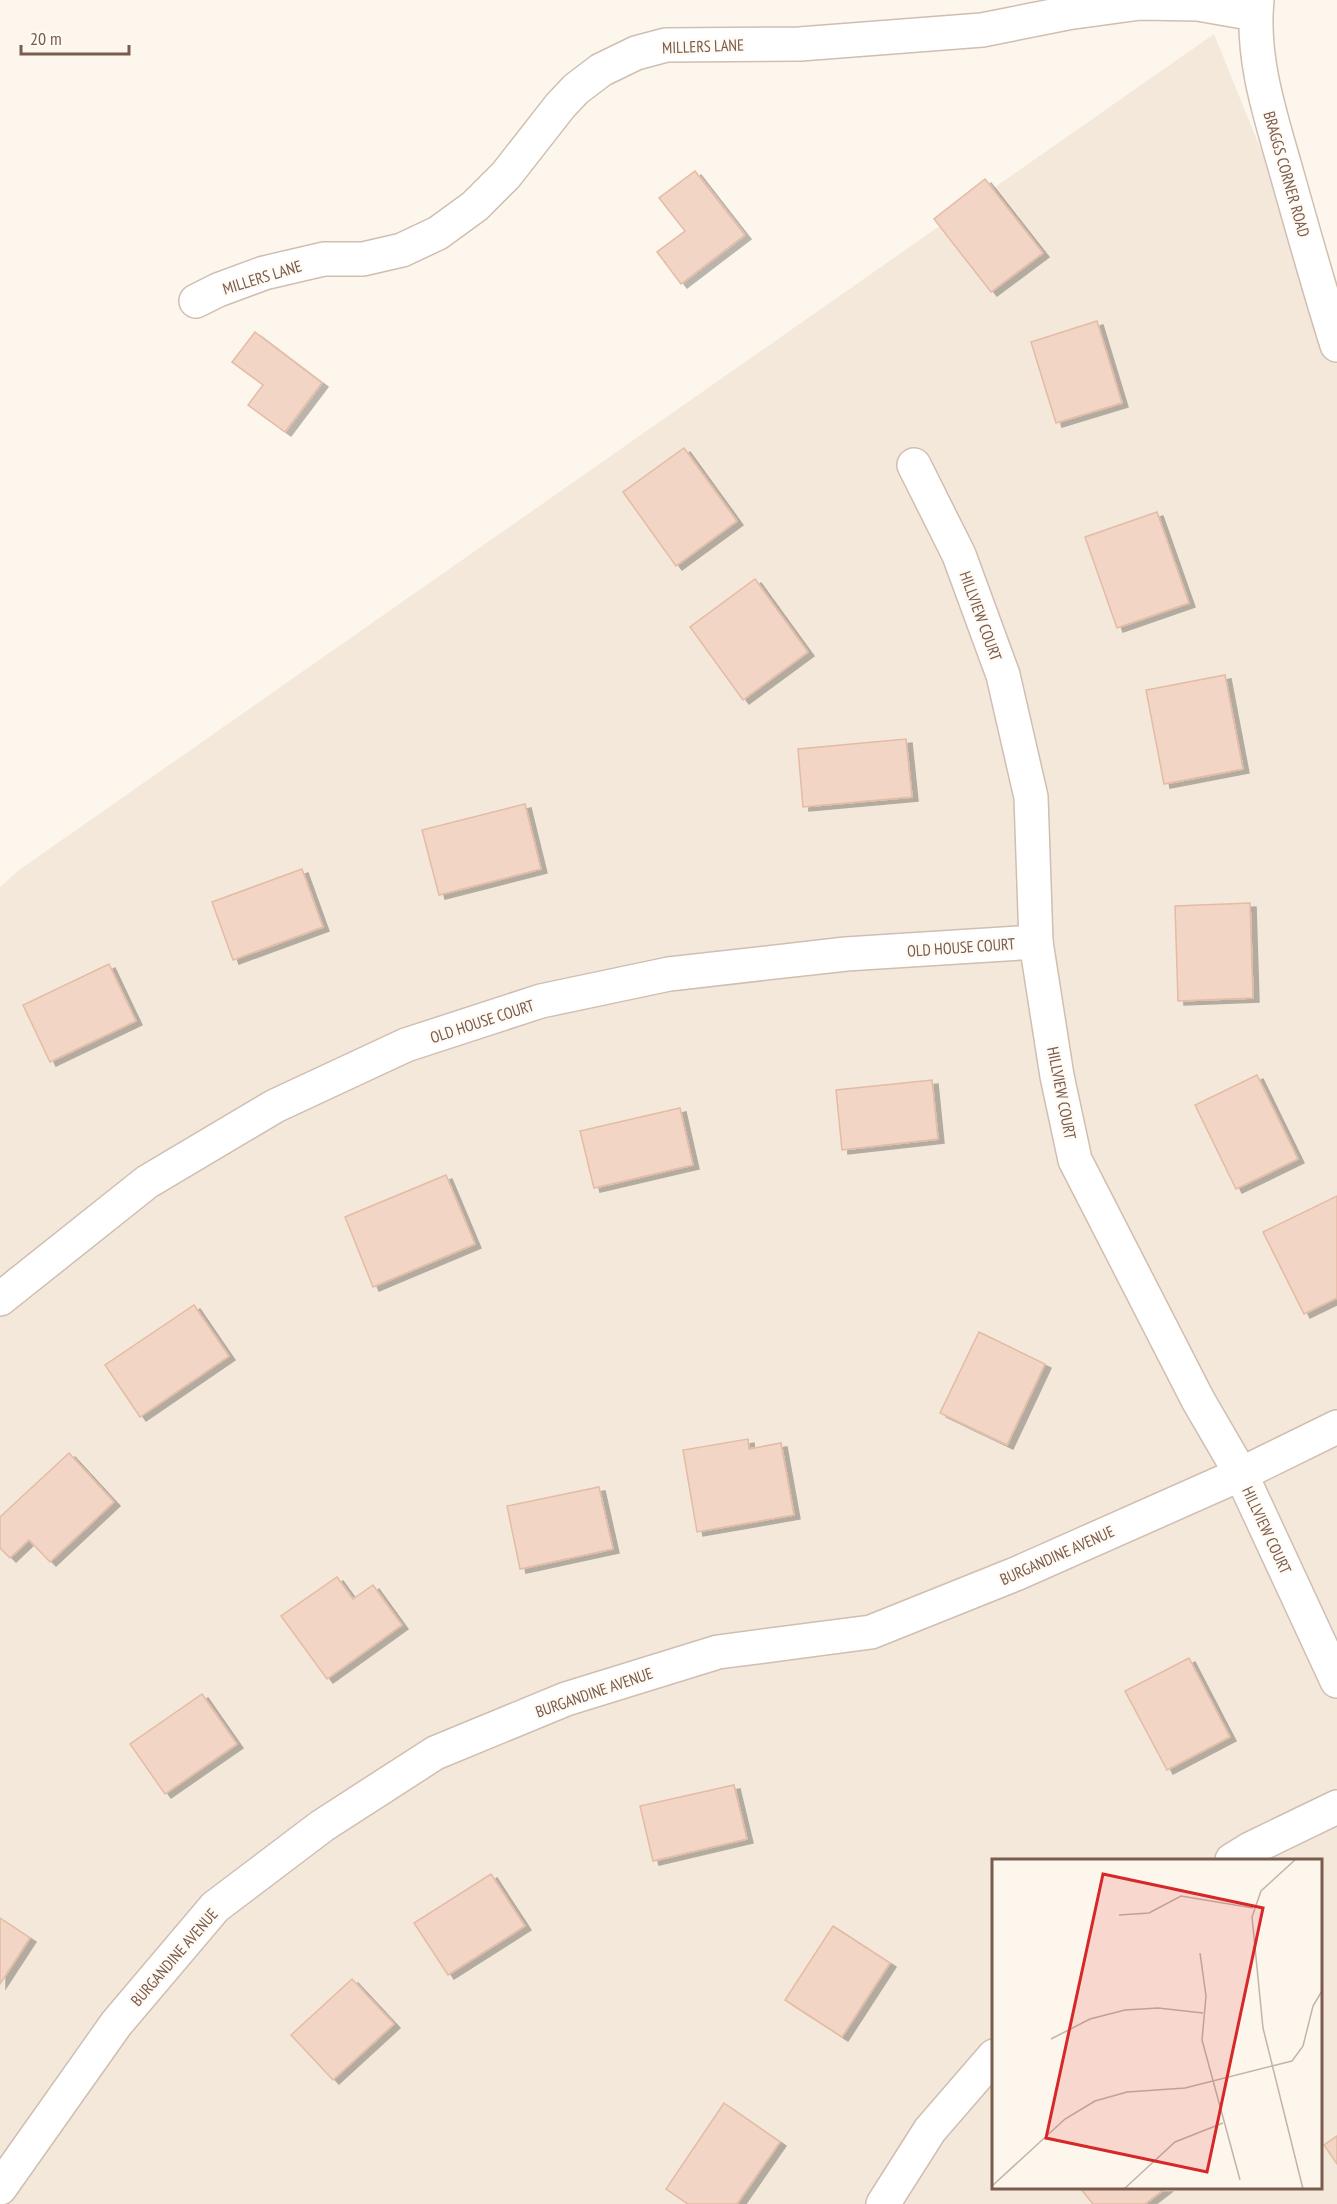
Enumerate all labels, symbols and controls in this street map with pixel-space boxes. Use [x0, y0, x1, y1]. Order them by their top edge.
scale bar [21, 18, 129, 56]
text: 20 m [30, 27, 62, 50]
street label: MILLERS LANE [662, 35, 744, 57]
street label: BRAGGS CORNER ROAD [1260, 109, 1314, 239]
street label: MILLERS LANE [220, 255, 304, 299]
street label: HILLVIEW COURT [955, 568, 1007, 664]
street label: OLD HOUSE COURT [906, 933, 1016, 961]
street label: OLD HOUSE COURT [427, 995, 537, 1047]
street label: HILLVIEW COURT [1043, 1045, 1081, 1141]
street label: HILLVIEW COURT [1238, 1483, 1296, 1577]
street label: BURGANDINE AVENUE [997, 1521, 1117, 1589]
street label: BURGANDINE AVENUE [533, 1663, 655, 1721]
inset map [992, 1859, 1322, 2189]
street label: BURGANDINE AVENUE [126, 1904, 222, 2010]

